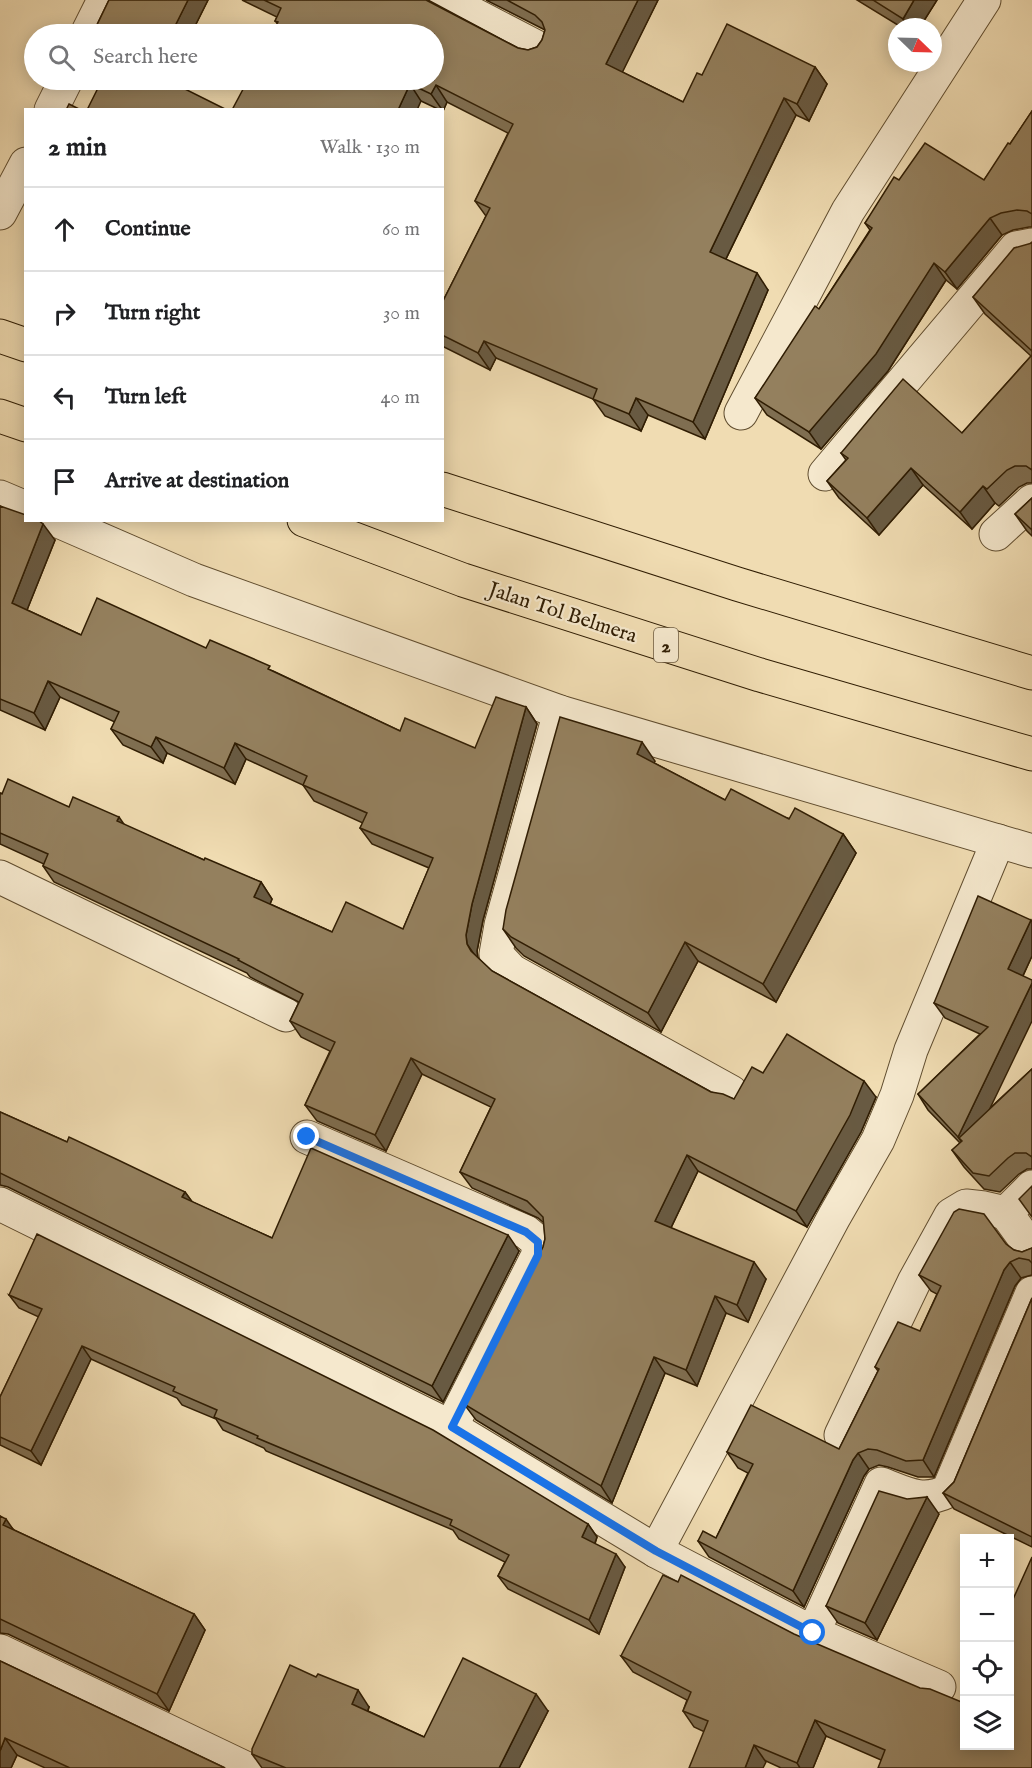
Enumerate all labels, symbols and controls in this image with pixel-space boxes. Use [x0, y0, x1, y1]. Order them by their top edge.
north arrow [888, 18, 942, 72]
search box [24, 24, 444, 90]
icon: search [45, 41, 78, 74]
text: Search here [93, 43, 198, 71]
text: 2 min [48, 131, 107, 164]
text: Walk · 130 m [320, 135, 420, 160]
icon: ahead [48, 213, 81, 246]
text: Continue [105, 215, 191, 243]
text: 60 m [382, 217, 420, 242]
icon: right [48, 297, 81, 330]
text: Turn right [105, 299, 200, 327]
text: 30 m [383, 301, 420, 326]
icon: left [48, 381, 81, 414]
text: Turn left [105, 383, 187, 411]
text: 40 m [381, 385, 420, 410]
icon: arrive [48, 465, 81, 498]
text: Arrive at destination [105, 467, 289, 495]
street label: Jalan Tol Belmera [483, 576, 641, 650]
road number: 2 [654, 628, 678, 662]
route end [293, 1123, 319, 1149]
map controls [960, 1534, 1014, 1750]
button: + [960, 1534, 1014, 1588]
button: − [960, 1588, 1014, 1642]
route start [799, 1619, 825, 1645]
button: locate [960, 1642, 1014, 1696]
button: layers [960, 1696, 1014, 1750]

